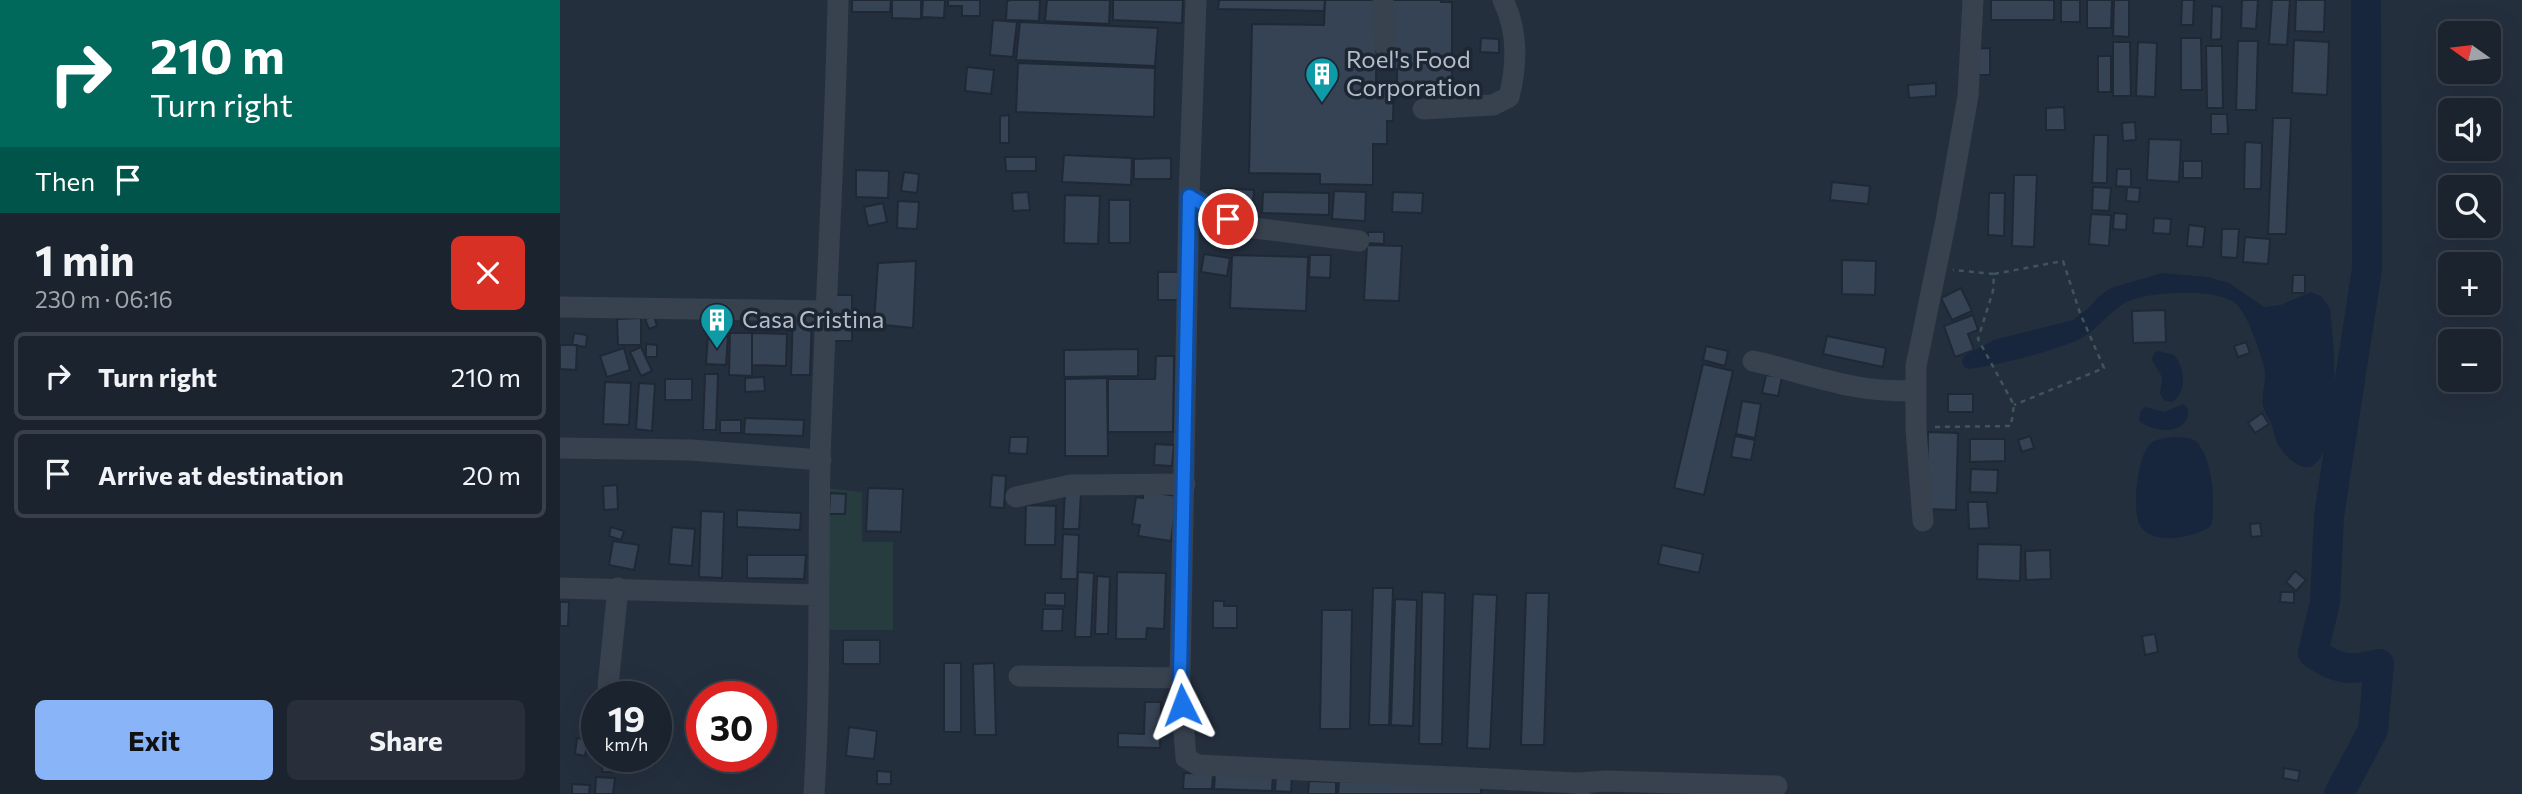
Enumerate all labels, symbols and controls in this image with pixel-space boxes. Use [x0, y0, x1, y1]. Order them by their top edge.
north arrow [2438, 21, 2501, 84]
map controls [2438, 21, 2501, 392]
text: 210 m [150, 24, 285, 84]
icon: right [35, 28, 126, 119]
place label: Roel's Food Corporation [1346, 44, 1481, 101]
building icon: Roel's Food Corporation [1303, 55, 1341, 104]
text: Turn right [150, 84, 293, 124]
button: sound [2438, 98, 2501, 161]
icon: arrive [109, 161, 147, 199]
text: Then [35, 165, 95, 196]
button: search [2438, 175, 2501, 238]
pin [1198, 189, 1258, 249]
icon: arrive [1209, 200, 1247, 238]
text: 1 min [35, 233, 135, 285]
button: close [451, 236, 525, 310]
button: + [2438, 252, 2501, 315]
text: 230 m · 06:16 [35, 285, 173, 313]
building icon: Casa Cristina [698, 301, 736, 350]
place label: Casa Cristina [742, 304, 884, 333]
button: − [2438, 329, 2501, 392]
icon: right [39, 357, 77, 395]
text: Turn right [98, 361, 217, 392]
text: 210 m [451, 361, 521, 392]
icon: arrive [39, 455, 77, 493]
text: Arrive at destination [98, 459, 344, 490]
text: 20 m [462, 459, 521, 490]
position arrow [1145, 668, 1219, 742]
speed limit sign: 30 [686, 681, 777, 772]
text: 19 [608, 696, 645, 739]
button: Exit [35, 700, 273, 780]
button: Share [287, 700, 525, 780]
text: km/h [605, 733, 648, 755]

